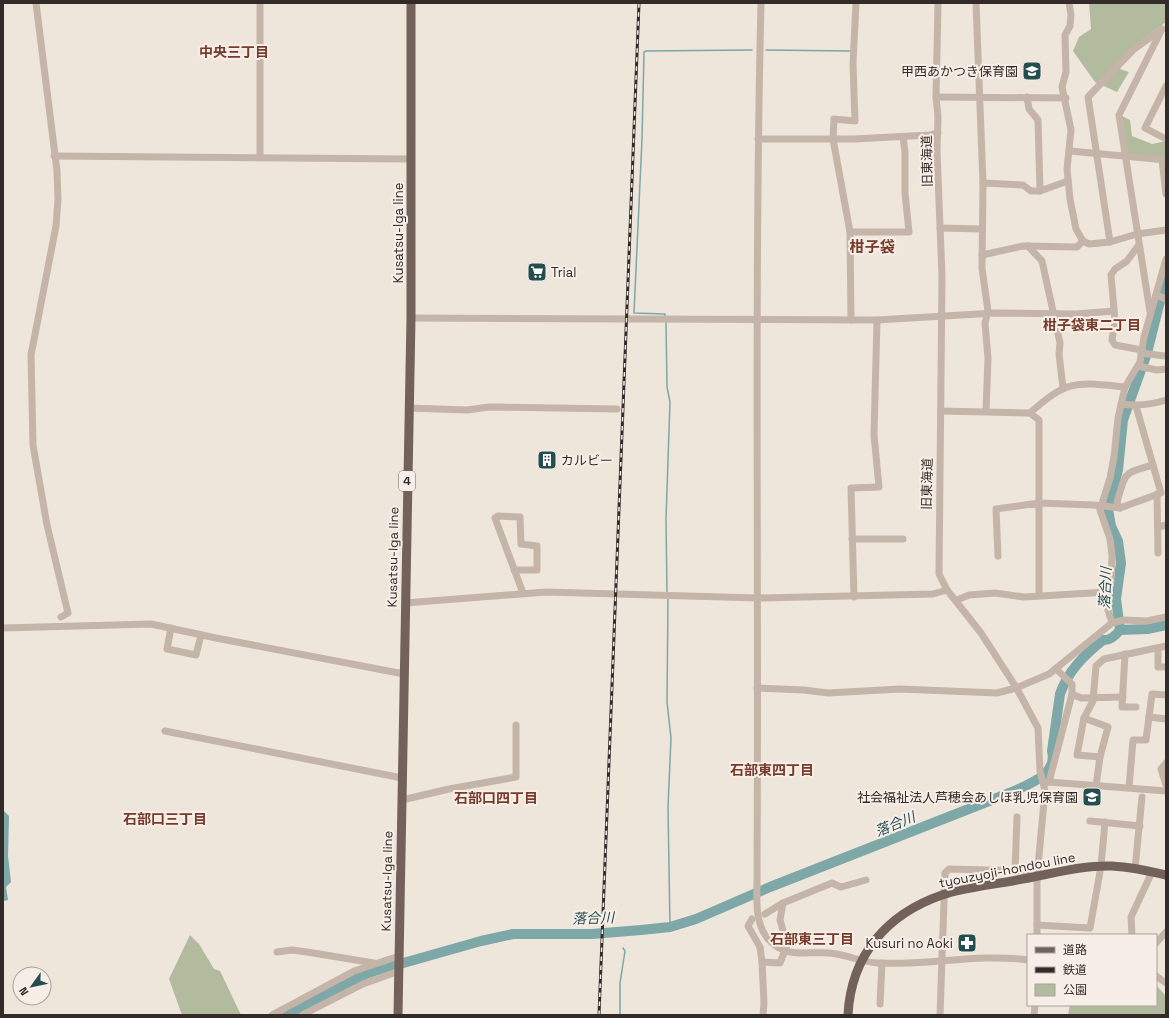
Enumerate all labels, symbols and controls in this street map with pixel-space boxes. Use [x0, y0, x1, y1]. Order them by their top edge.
district label: 中央三丁目 [199, 43, 269, 61]
school or university icon: 甲西あかつき保育園 [1021, 60, 1043, 82]
place label: 甲西あかつき保育園 [901, 63, 1018, 80]
street label: 旧東海道 [918, 135, 936, 187]
street label: Kusatsu-Iga line [390, 183, 407, 283]
district label: 柑子袋 [849, 237, 895, 256]
supermarket icon: Trial [526, 261, 548, 283]
place label: Trial [551, 264, 576, 281]
district label: 柑子袋東二丁目 [1043, 316, 1141, 334]
building icon: カルビー [536, 449, 558, 471]
place label: カルビー [561, 452, 613, 469]
street label: 旧東海道 [918, 458, 936, 510]
road number: 4 [399, 471, 415, 491]
street label: Kusatsu-Iga line [384, 507, 402, 607]
water label: 落合川 [1095, 565, 1115, 609]
district label: 石部東四丁目 [730, 761, 814, 779]
school or university icon: 社会福祉法人芦穂会あしほ乳児保育園 [1081, 786, 1103, 808]
district label: 石部口四丁目 [454, 789, 538, 807]
place label: 社会福祉法人芦穂会あしほ乳児保育園 [857, 789, 1078, 806]
water label: 落合川 [872, 807, 920, 840]
district label: 石部口三丁目 [123, 810, 207, 828]
street label: Kusatsu-Iga line [378, 831, 396, 931]
street label: tyouzyoji-hondou line [937, 848, 1077, 892]
water label: 落合川 [572, 908, 616, 928]
district label: 石部東三丁目 [770, 930, 854, 948]
pharmacy icon: Kusuri no Aoki [956, 932, 978, 954]
legend [1027, 934, 1157, 1006]
place label: Kusuri no Aoki [865, 935, 953, 952]
text: 道路 [1063, 942, 1087, 958]
text: 鉄道 [1063, 962, 1087, 978]
north arrow [12, 966, 52, 1006]
text: 公園 [1063, 982, 1087, 998]
text: N [16, 985, 31, 998]

